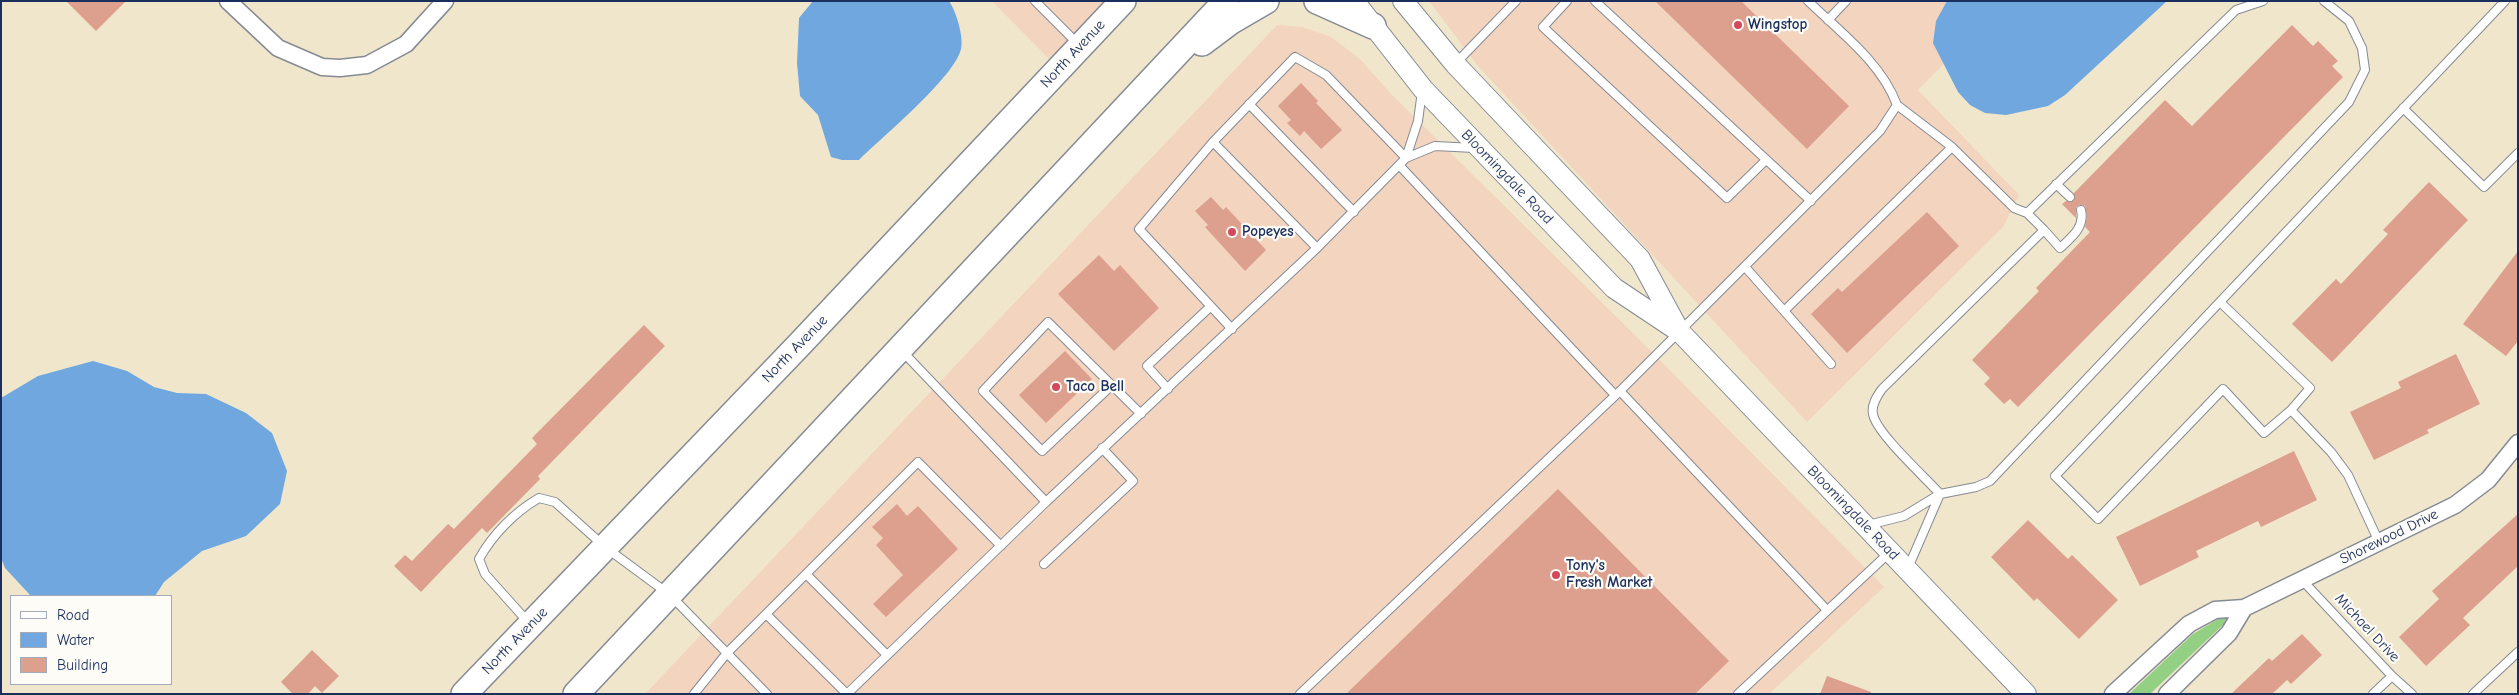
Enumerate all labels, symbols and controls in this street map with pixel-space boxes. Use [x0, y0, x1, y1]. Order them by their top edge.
street label: North Avenue [1037, 16, 1109, 92]
place label: Wingstop [1748, 16, 1807, 34]
marker: Wingstop [1732, 19, 1744, 31]
street label: Bloomingdale Road [1457, 126, 1557, 228]
place label: Popeyes [1242, 223, 1294, 241]
marker: Popeyes [1226, 226, 1238, 238]
street label: North Avenue [758, 312, 832, 386]
place label: Taco Bell [1066, 378, 1124, 396]
marker: Taco Bell [1050, 381, 1062, 393]
street label: Bloomingdale Road [1803, 462, 1903, 564]
street label: Shorewood Drive [2337, 505, 2441, 569]
place label: Tony's Fresh Market [1566, 557, 1652, 592]
marker: Tony's Fresh Market [1550, 569, 1562, 581]
street label: Michael Drive [2331, 590, 2403, 666]
legend [10, 595, 172, 685]
street label: North Avenue [478, 604, 552, 678]
text: Road [57, 606, 89, 624]
text: Water [57, 631, 94, 649]
text: Building [57, 656, 108, 674]

